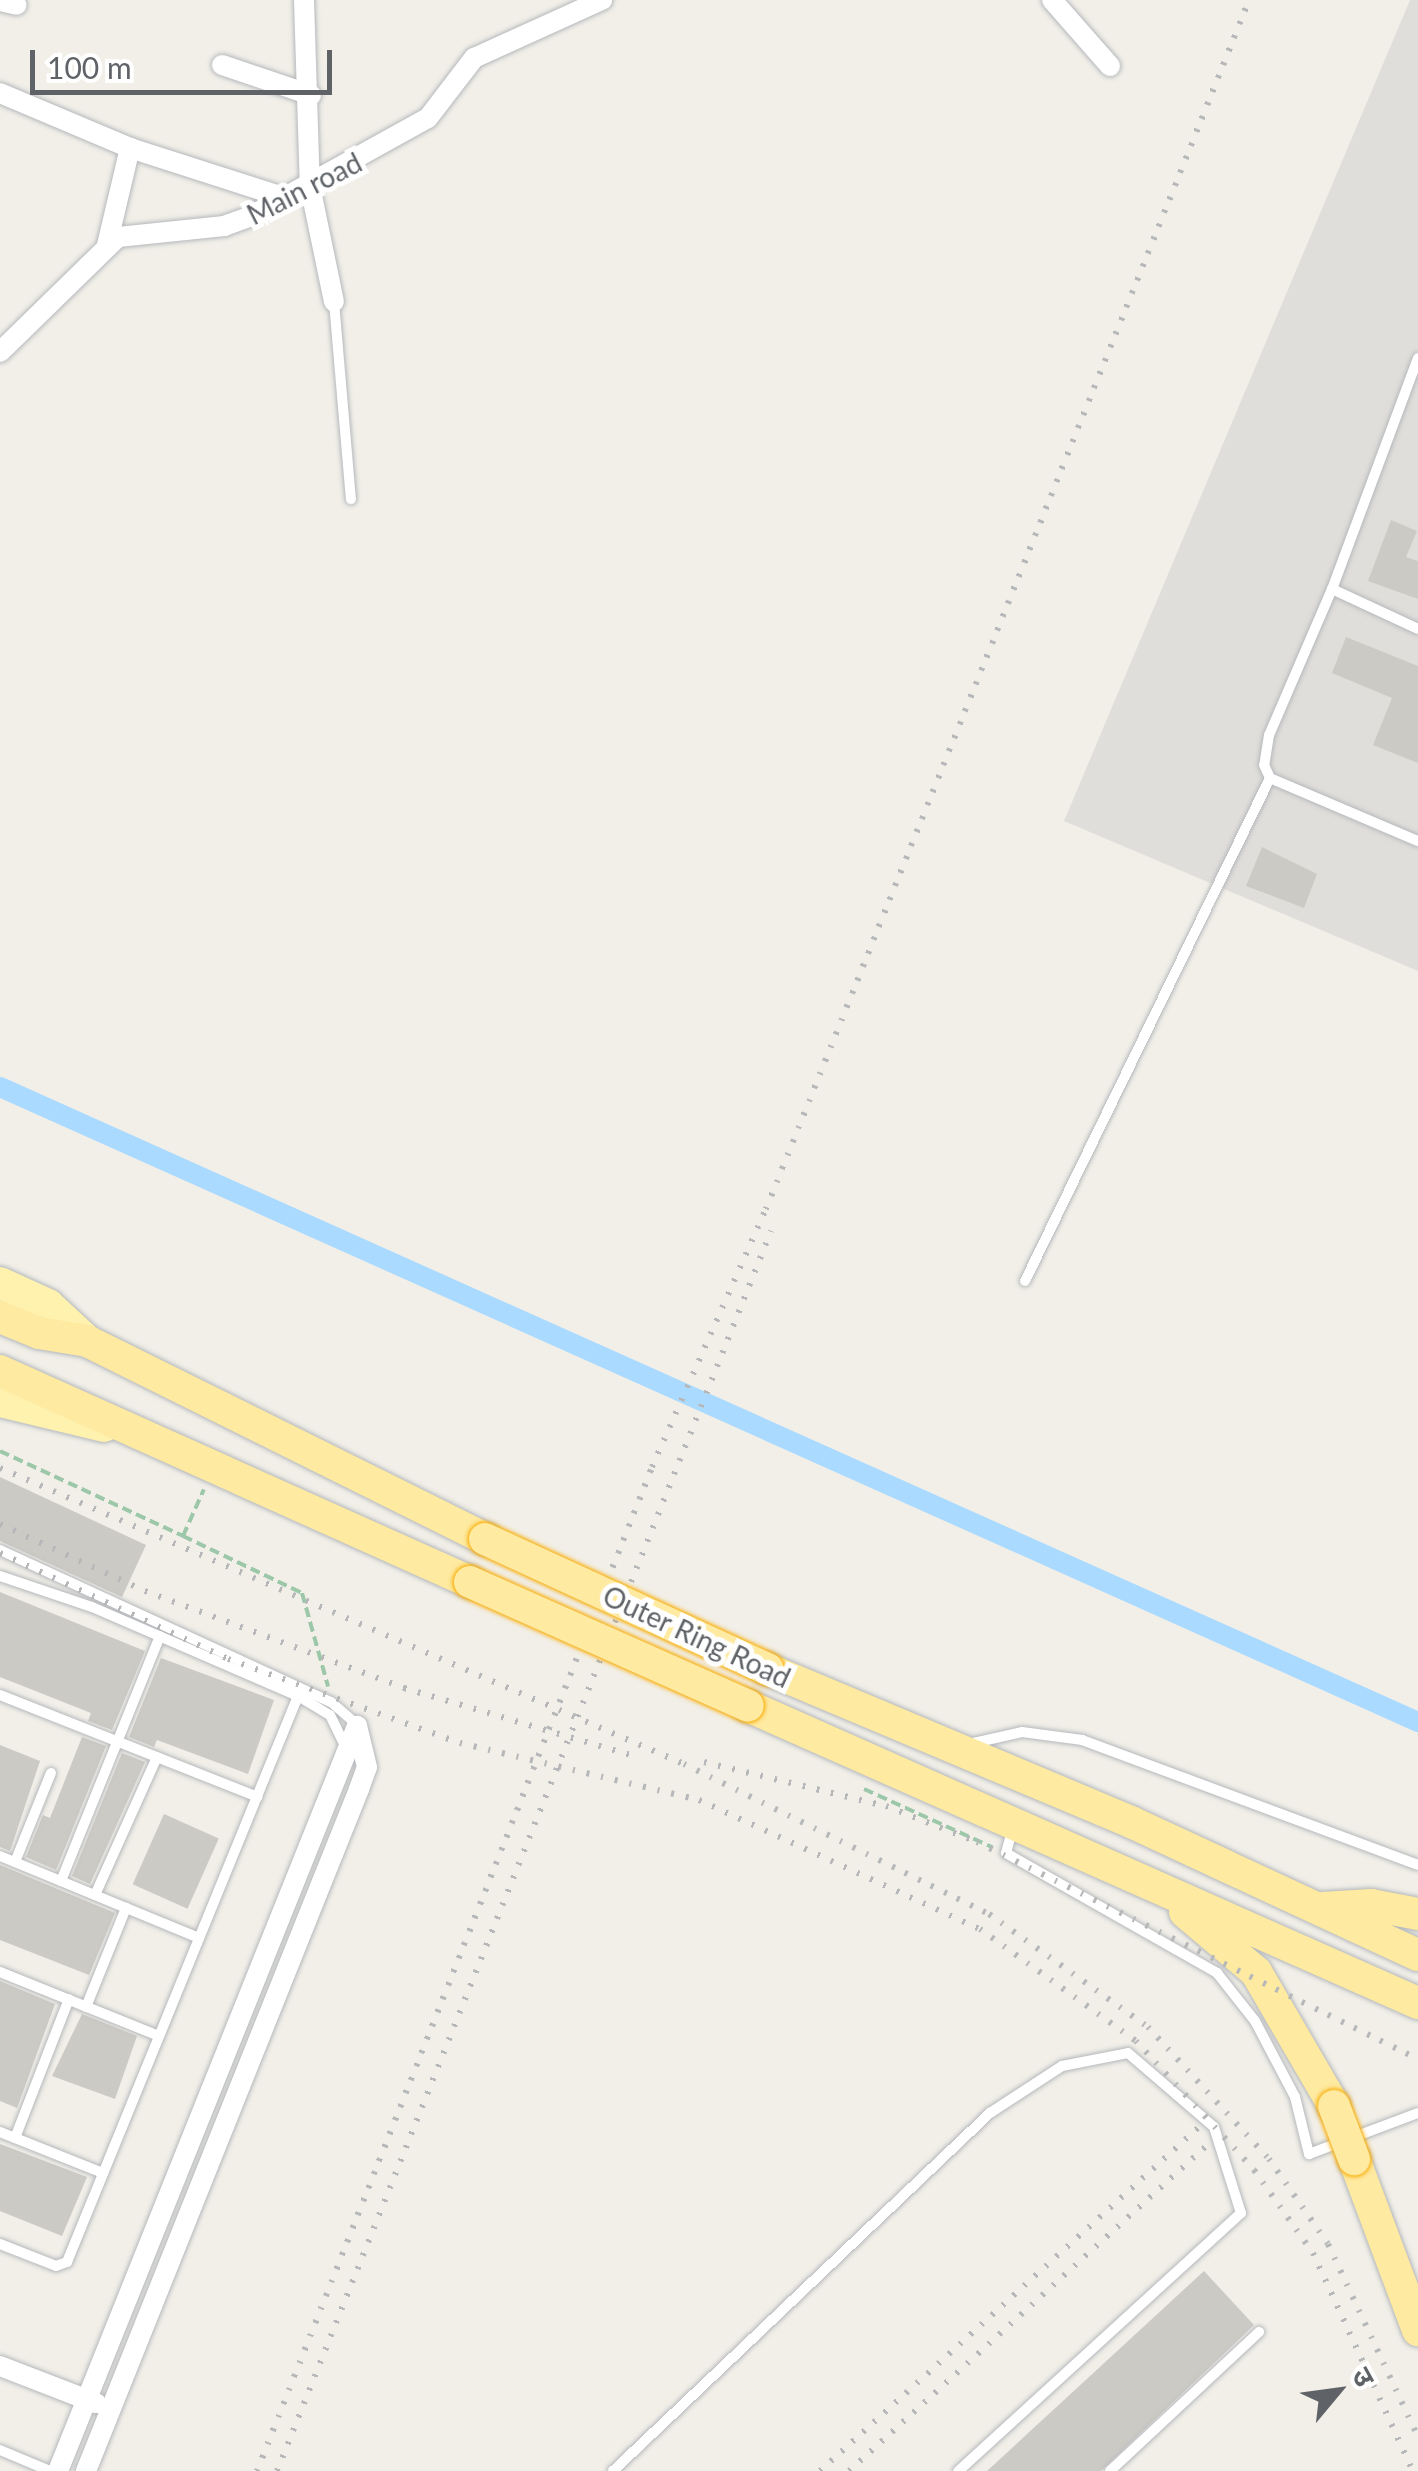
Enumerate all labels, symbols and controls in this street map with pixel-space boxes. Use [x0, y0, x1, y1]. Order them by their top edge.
scale bar [35, 30, 338, 92]
text: 100 m [47, 49, 132, 85]
street label: Main road [241, 145, 367, 231]
street label: Outer Ring Road [598, 1578, 796, 1694]
north arrow [1288, 2341, 1388, 2441]
text: उ [1345, 2361, 1383, 2392]

